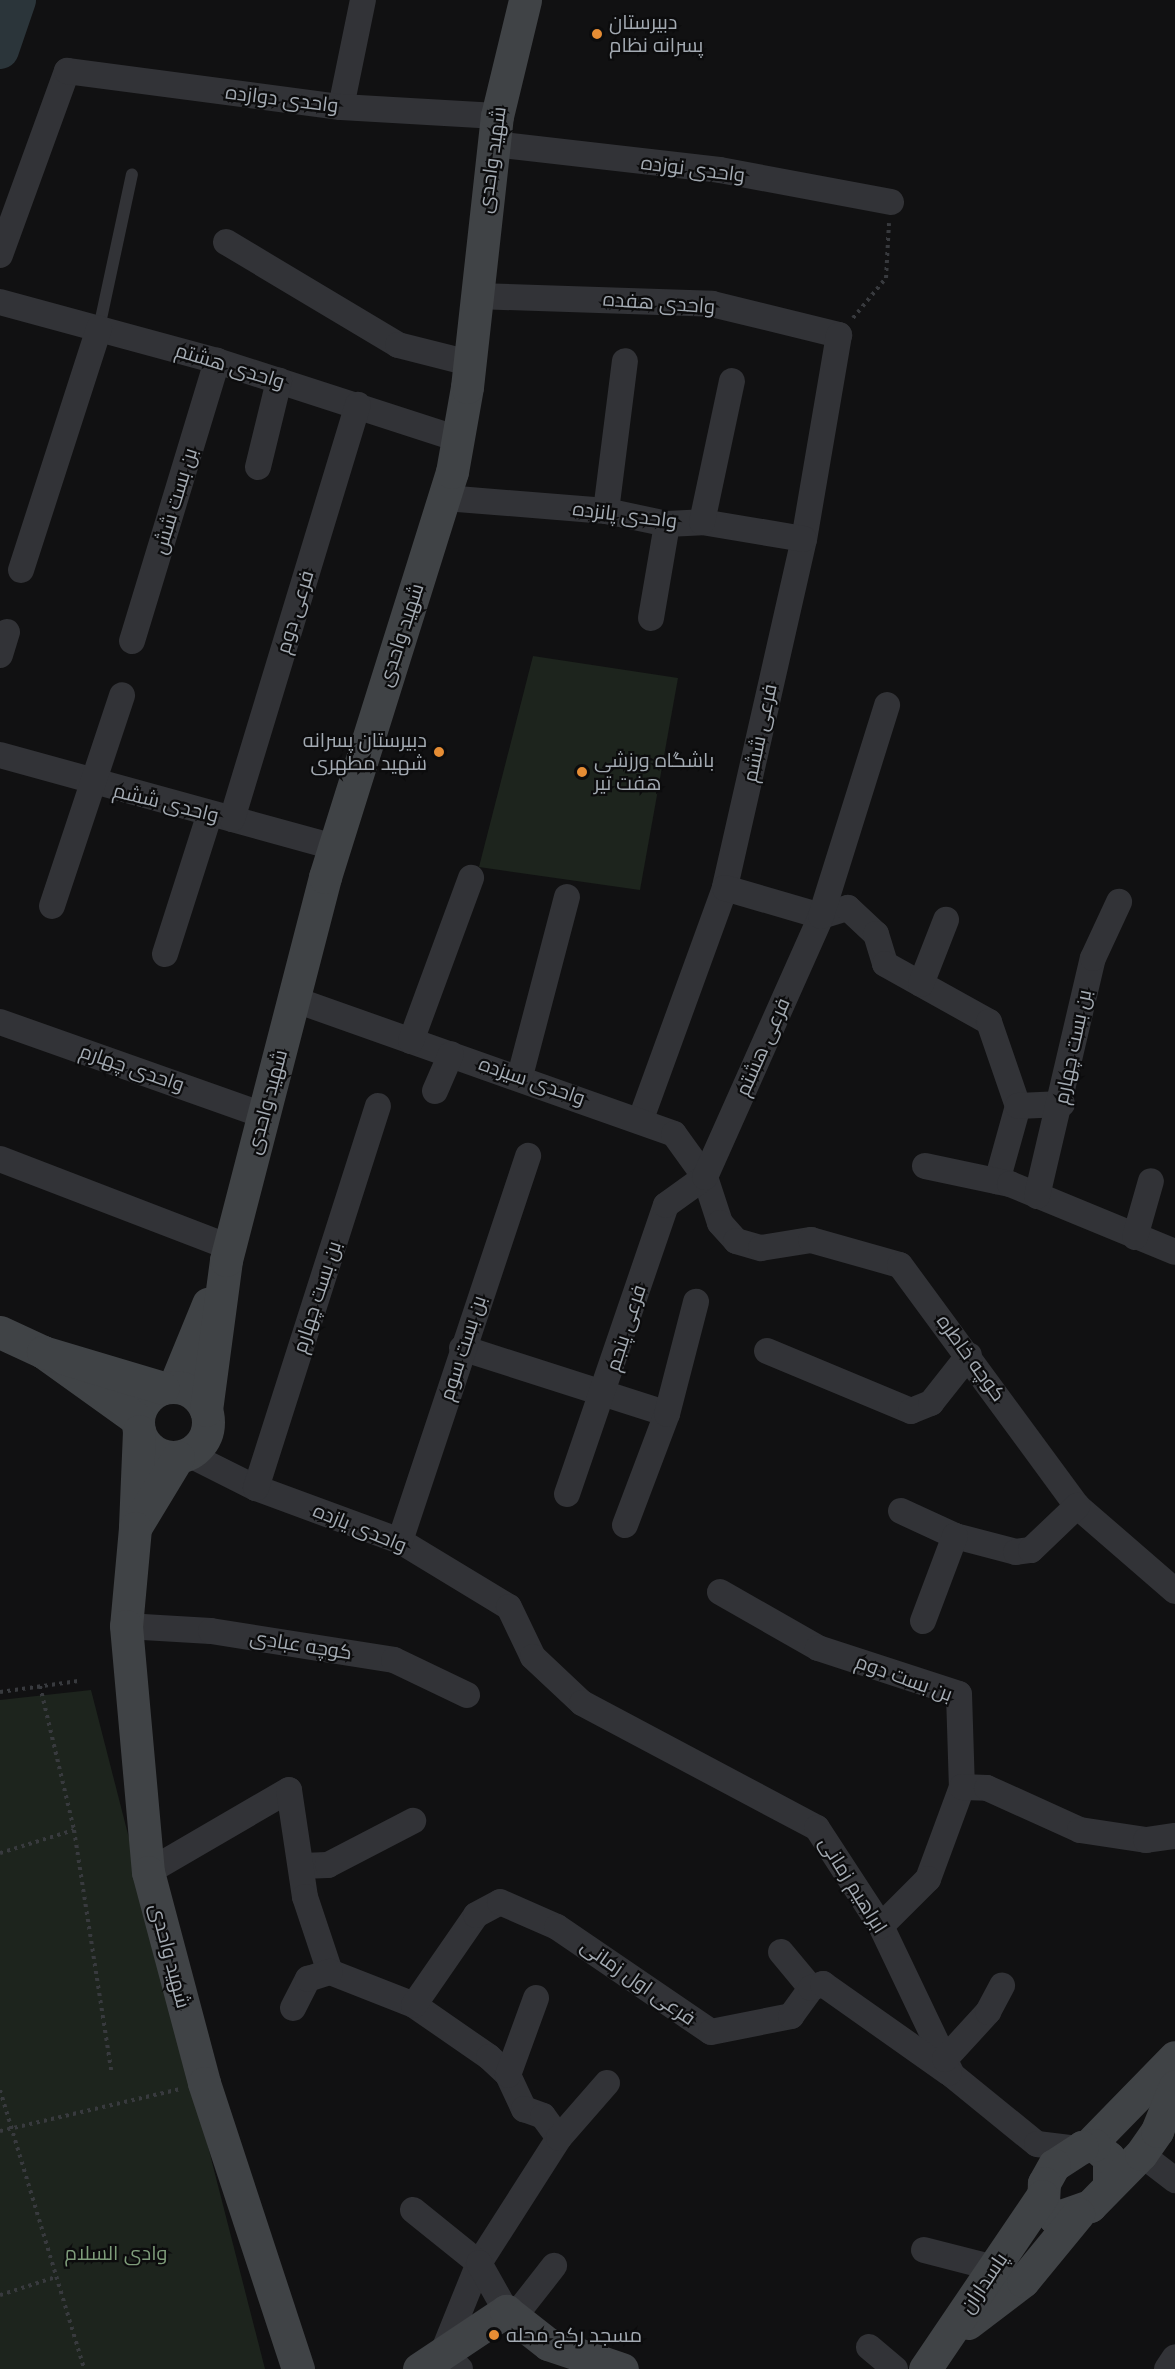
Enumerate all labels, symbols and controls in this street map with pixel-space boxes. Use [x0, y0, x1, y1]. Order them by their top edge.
place label: دبیرستان پسرانه نظام [609, 11, 703, 58]
marker: دبیرستان پسرانه نظام [590, 27, 604, 41]
street label: واحدی دوازده [224, 80, 340, 118]
street label: شهید واحدی [473, 105, 511, 215]
street label: واحدی نوزده [640, 151, 746, 187]
street label: واحدی هفده [602, 287, 716, 319]
street label: واحدی هشتم [172, 338, 288, 394]
street label: بن بست شش [147, 445, 203, 557]
street label: واحدی پانزده [571, 497, 679, 533]
street label: فرعی دوم [271, 567, 319, 657]
street label: شهید واحدی [373, 580, 429, 690]
street label: فرعی ششم [738, 682, 782, 784]
place label: دبیرستان پسرانه شهید مطهری [303, 728, 427, 775]
marker: دبیرستان پسرانه شهید مطهری [432, 745, 446, 759]
place label: باشگاه ورزشی هفت تیر [594, 748, 714, 795]
marker: باشگاه ورزشی هفت تیر [575, 765, 589, 779]
street label: واحدی ششم [111, 778, 221, 828]
street label: بن بست چهارم [1049, 988, 1097, 1106]
street label: فرعی هشتم [731, 994, 795, 1100]
street label: واحدی چهارم [77, 1039, 187, 1097]
street label: شهید واحدی [242, 1047, 292, 1157]
street label: واحدی سیزده [476, 1052, 588, 1110]
street label: بن بست چهارم [288, 1238, 346, 1356]
street label: فرعی پنجم [601, 1282, 651, 1374]
street label: بن بست سوم [435, 1292, 491, 1404]
street label: كوچه خاطره [931, 1310, 1011, 1406]
street label: واحدی یازده [310, 1498, 410, 1558]
street label: کوچه عبادی [248, 1625, 354, 1665]
street label: بن بست دوم [852, 1649, 956, 1707]
street label: ابراهیم زمانی [814, 1832, 892, 1938]
street label: شهید واحدی [145, 1901, 195, 2011]
street label: فرعی اول زمانی [576, 1934, 700, 2030]
park label: وادی السلام [64, 2241, 168, 2265]
street label: پاسداران [955, 2248, 1013, 2318]
place label: مسجد رکج محله [506, 2323, 642, 2347]
marker: مسجد رکج محله [487, 2328, 501, 2342]

